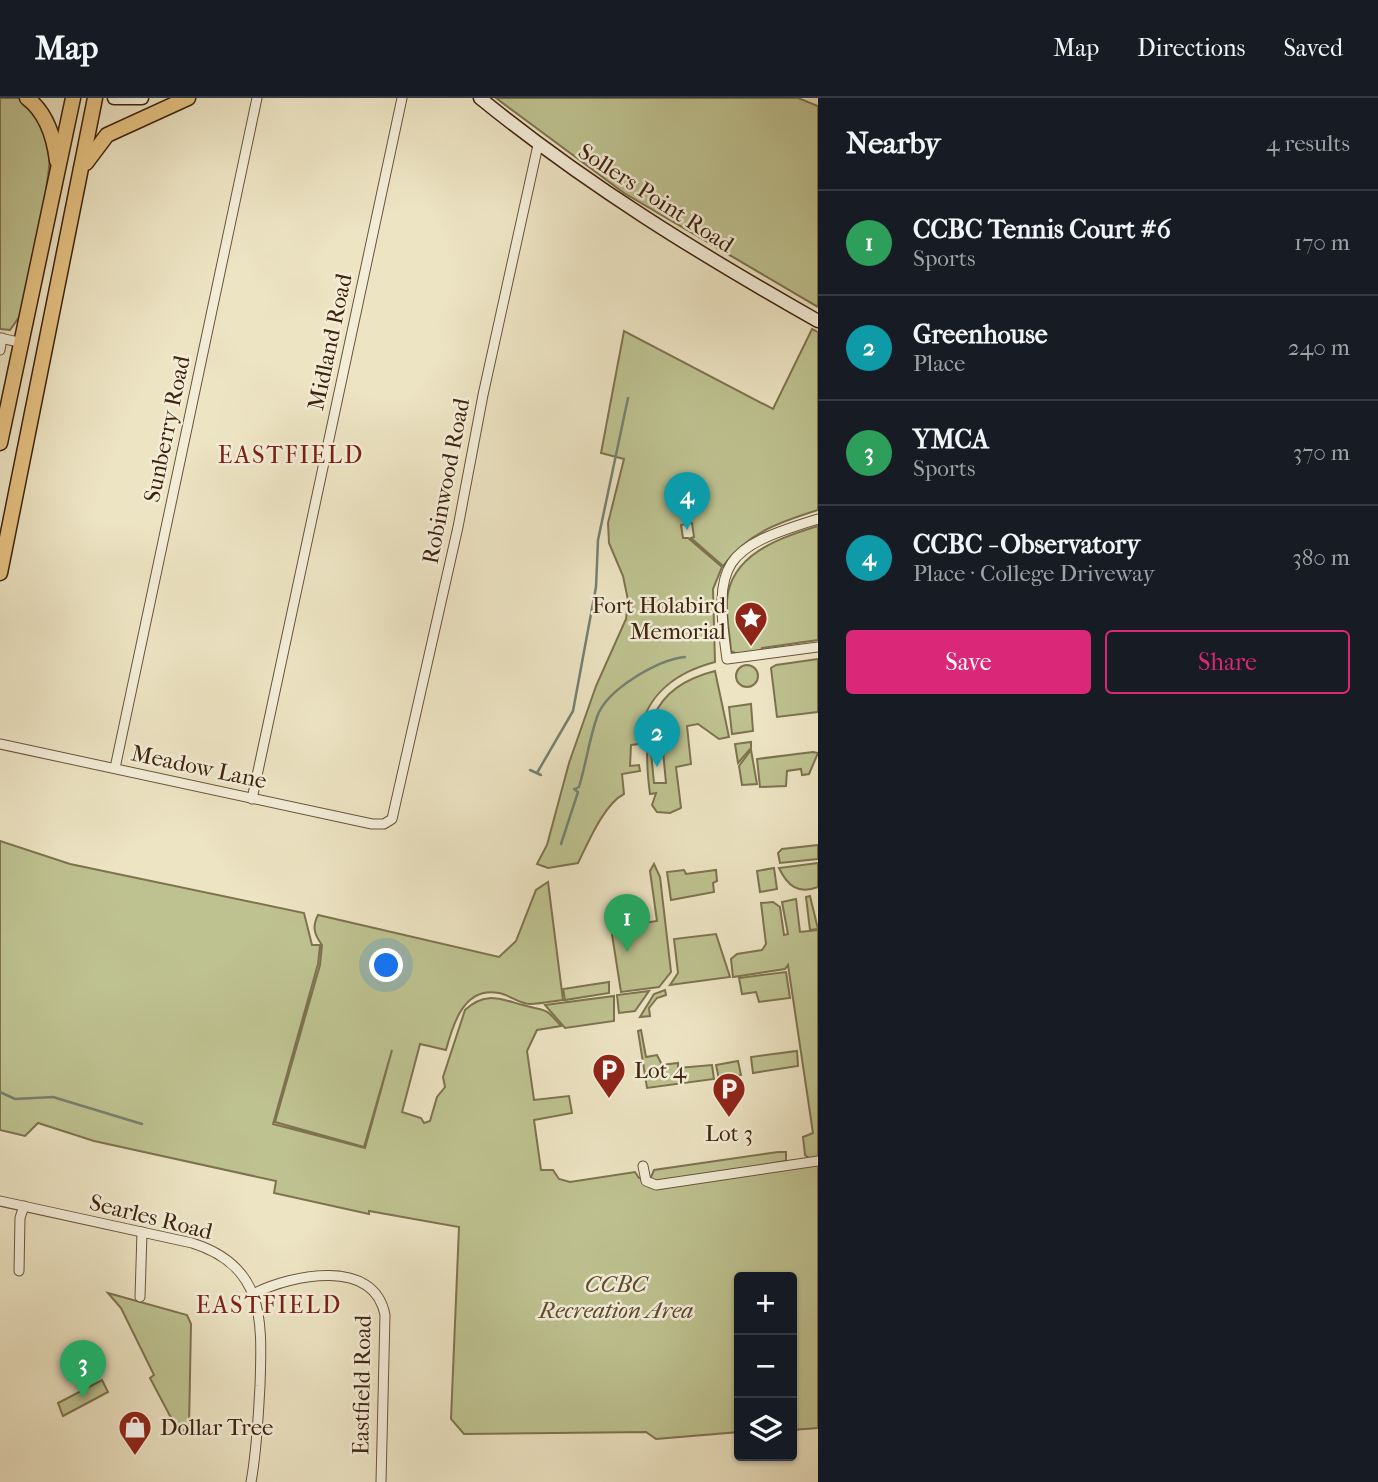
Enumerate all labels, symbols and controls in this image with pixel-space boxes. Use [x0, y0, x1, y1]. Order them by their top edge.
text: Map [35, 29, 98, 68]
text: Map [1053, 34, 1099, 62]
text: Directions [1137, 34, 1245, 62]
text: Saved [1283, 34, 1343, 62]
text: Nearby [846, 126, 941, 161]
text: 4 results [1266, 130, 1350, 157]
street label: Sollers Point Road [573, 138, 739, 259]
text: CCBC Tennis Court #6 [913, 214, 1171, 245]
text: 1 [865, 229, 873, 256]
text: 170 m [1294, 229, 1350, 256]
text: Sports [913, 245, 975, 272]
street label: Midland Road [302, 271, 358, 413]
text: Greenhouse [913, 319, 1048, 350]
text: 2 [863, 334, 875, 361]
text: 240 m [1288, 334, 1350, 361]
text: Place [913, 350, 965, 377]
street label: Sunberry Road [138, 353, 196, 505]
street label: Robinwood Road [417, 395, 475, 566]
text: YMCA [913, 424, 989, 455]
text: 3 [864, 439, 874, 466]
text: 370 m [1293, 439, 1350, 466]
district label: EASTFIELD [218, 441, 364, 469]
text: Sports [913, 455, 975, 482]
pin: 4 [664, 472, 710, 530]
text: CCBC - Observatory [913, 529, 1140, 560]
text: 4 [862, 544, 876, 571]
text: 380 m [1292, 544, 1350, 571]
text: Place · College Driveway [913, 560, 1155, 587]
place label: Fort Holabird Memorial [592, 592, 727, 645]
place icon: Fort Holabird Memorial [732, 599, 770, 648]
button: Save [846, 630, 1091, 694]
button: Share [1105, 630, 1350, 694]
pin: 2 [634, 709, 680, 767]
street label: Meadow Lane [129, 739, 269, 795]
pin: 1 [604, 894, 650, 952]
your location [369, 948, 403, 982]
parking icon: Lot 4 [590, 1051, 628, 1100]
place label: Lot 4 [634, 1057, 688, 1084]
parking icon: Lot 3 [710, 1070, 748, 1119]
place label: Lot 3 [705, 1120, 753, 1147]
street label: Searles Road [87, 1189, 216, 1245]
park label: CCBC Recreation Area [537, 1271, 693, 1324]
map controls [734, 1272, 797, 1461]
button: + [734, 1272, 797, 1335]
district label: EASTFIELD [196, 1291, 342, 1319]
street label: Eastfield Road [347, 1314, 377, 1455]
button: − [734, 1335, 797, 1398]
pin: 3 [60, 1340, 106, 1398]
button: layers [734, 1398, 797, 1461]
shop icon: Dollar Tree [116, 1408, 154, 1457]
place label: Dollar Tree [160, 1414, 273, 1441]

